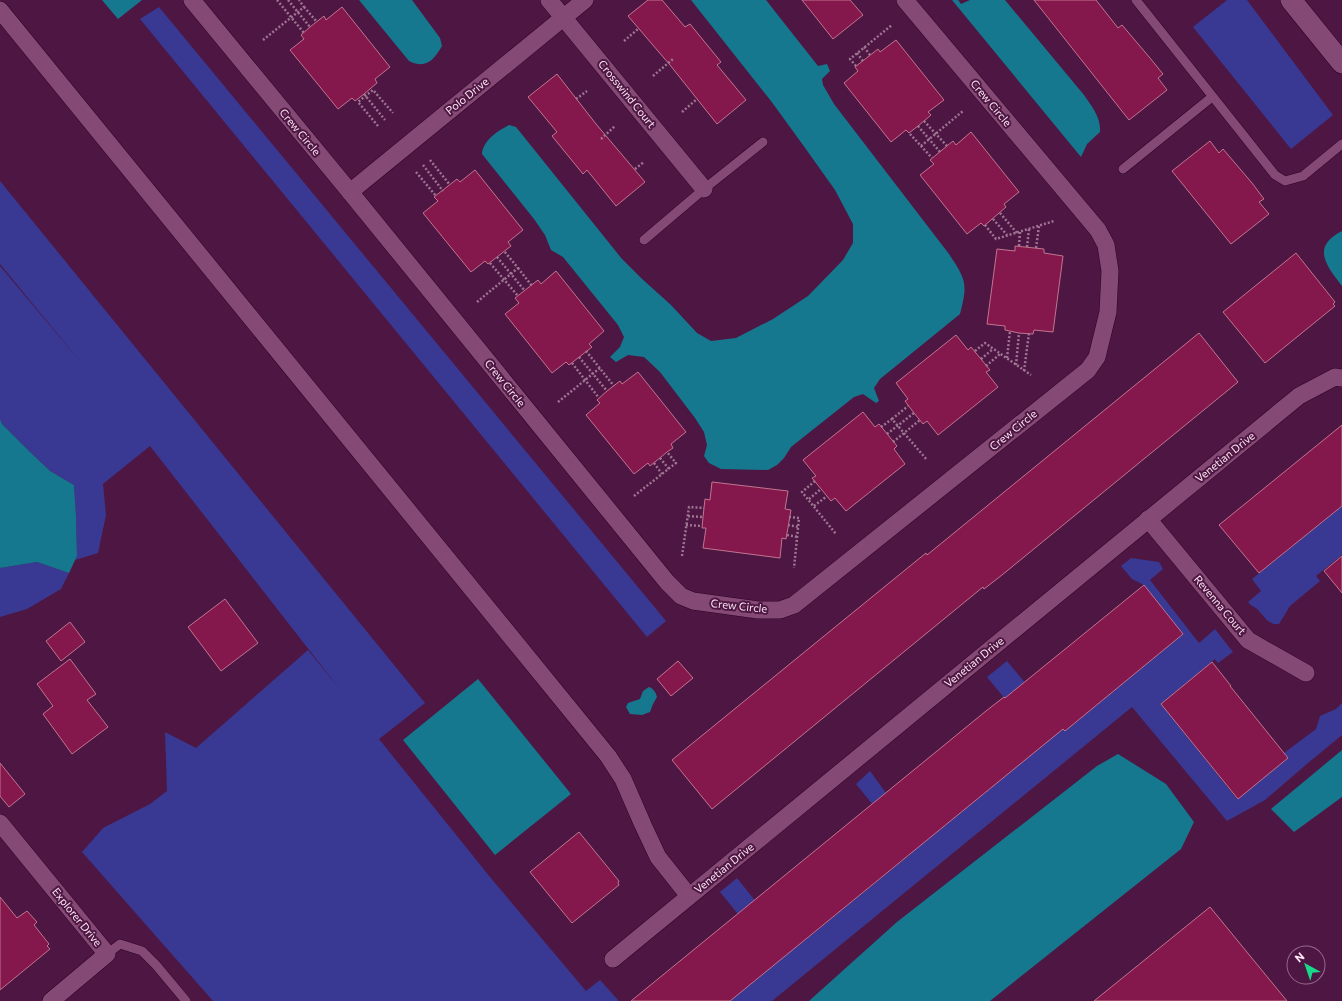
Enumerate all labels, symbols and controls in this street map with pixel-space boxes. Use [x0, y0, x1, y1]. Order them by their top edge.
street label: Crosswind Court [596, 57, 659, 131]
street label: Polo Drive [443, 74, 491, 117]
street label: Crew Circle [968, 77, 1015, 129]
street label: Crew Circle [277, 106, 324, 158]
street label: Crew Circle [482, 356, 528, 409]
street label: Crew Circle [986, 407, 1039, 453]
street label: Venetian Drive [1192, 429, 1257, 485]
street label: Revenna Court [1192, 572, 1249, 637]
street label: Crew Circle [710, 596, 768, 615]
street label: Venetian Drive [941, 634, 1006, 690]
street label: Venetian Drive [691, 840, 756, 896]
street label: Explorer Drive [50, 885, 105, 949]
north arrow [1286, 945, 1326, 985]
text: N [1292, 949, 1307, 965]

